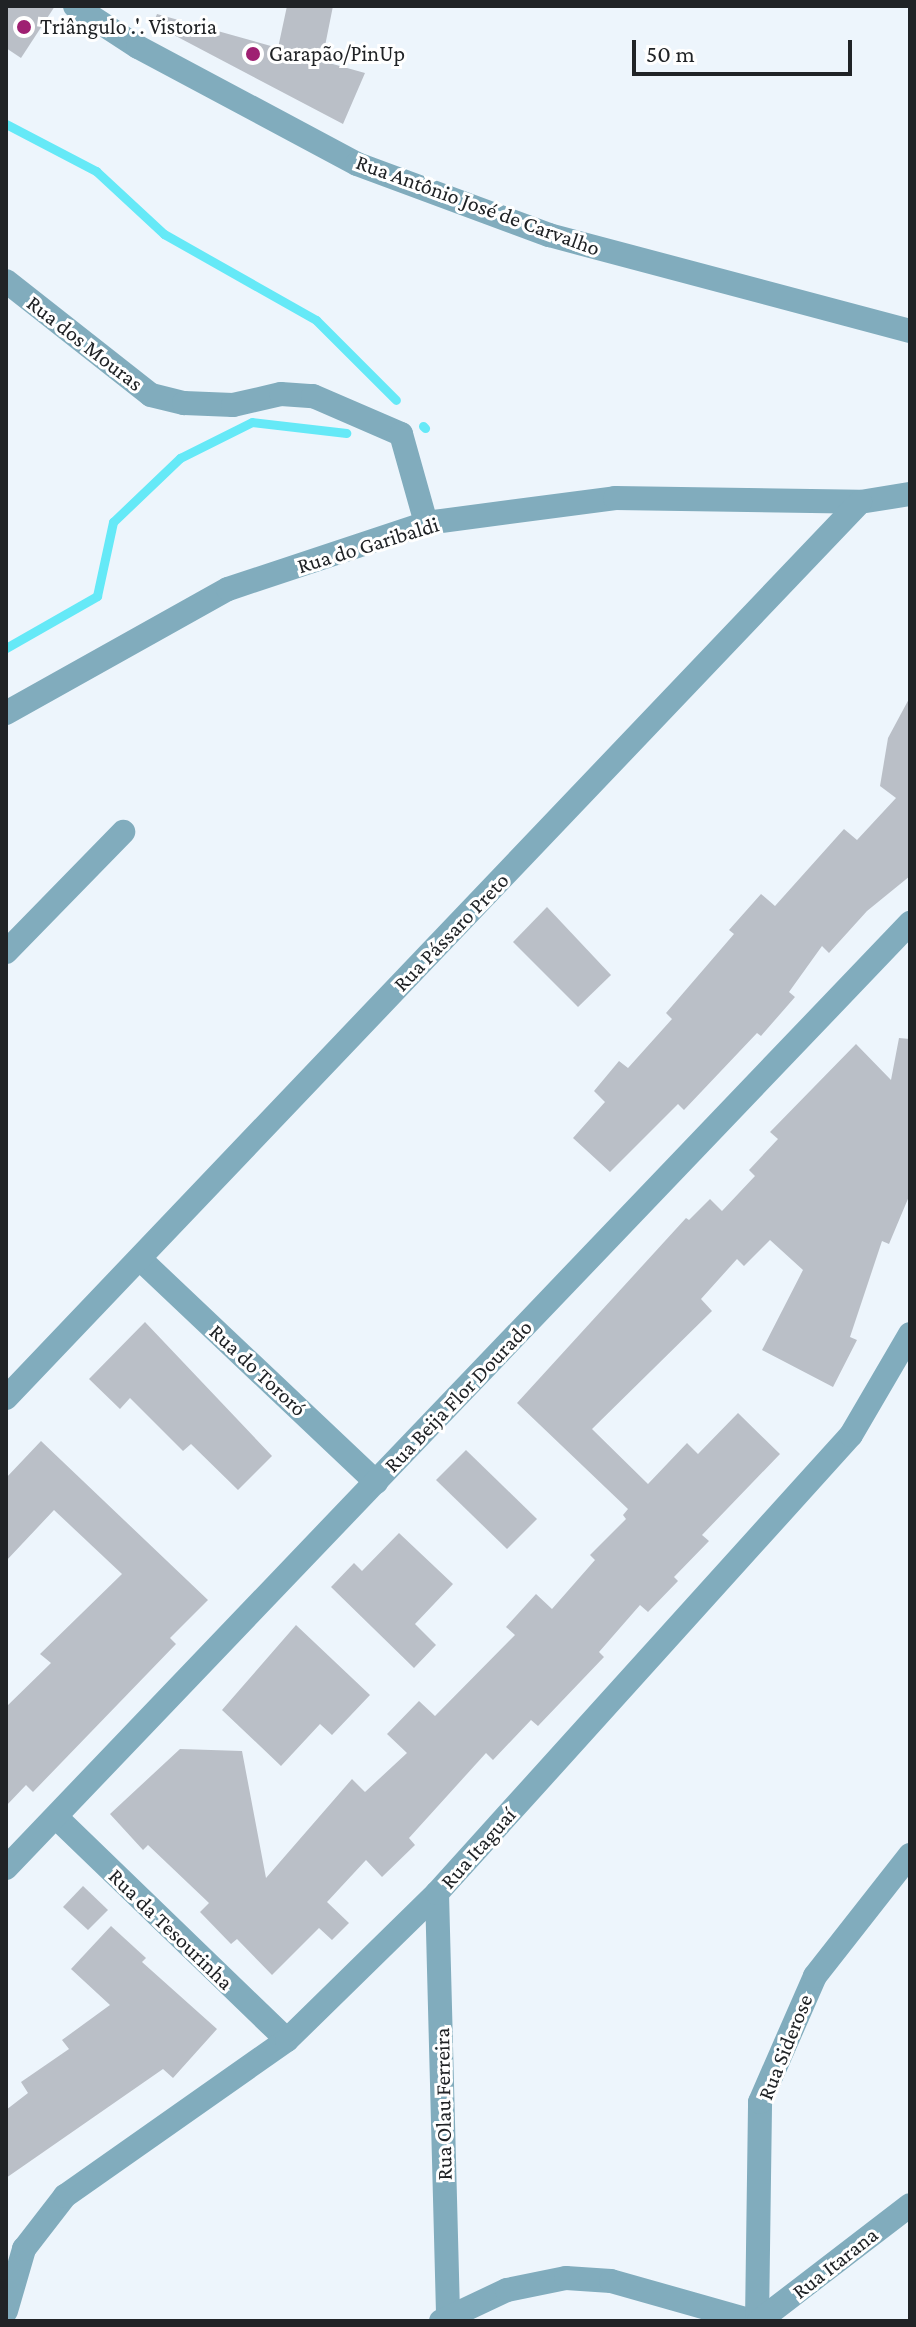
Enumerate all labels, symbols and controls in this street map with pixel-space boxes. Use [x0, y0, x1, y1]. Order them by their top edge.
place label: Triângulo .'. Vistoria [40, 14, 217, 40]
marker: Triângulo .'. Vistoria [15, 18, 33, 36]
scale bar [636, 24, 856, 74]
text: 50 m [646, 40, 695, 67]
place label: Garapão/PinUp [269, 41, 405, 67]
marker: Garapão/PinUp [244, 45, 262, 63]
street label: Rua Antônio José de Carvalho [352, 149, 604, 261]
street label: Rua dos Mouras [22, 289, 148, 397]
street label: Rua do Garibaldi [294, 511, 442, 579]
street label: Rua Pássaro Preto [388, 867, 514, 997]
street label: Rua Beija Flor Dourado [378, 1314, 538, 1478]
street label: Rua do Tororó [204, 1318, 312, 1422]
street label: Rua Itaguaí [435, 1802, 521, 1894]
street label: Rua da Tesourinha [103, 1863, 239, 1995]
street label: Rua Siderose [752, 1990, 818, 2104]
street label: Rua Olau Ferreira [428, 2027, 458, 2181]
street label: Rua Itarana [787, 2221, 883, 2305]

